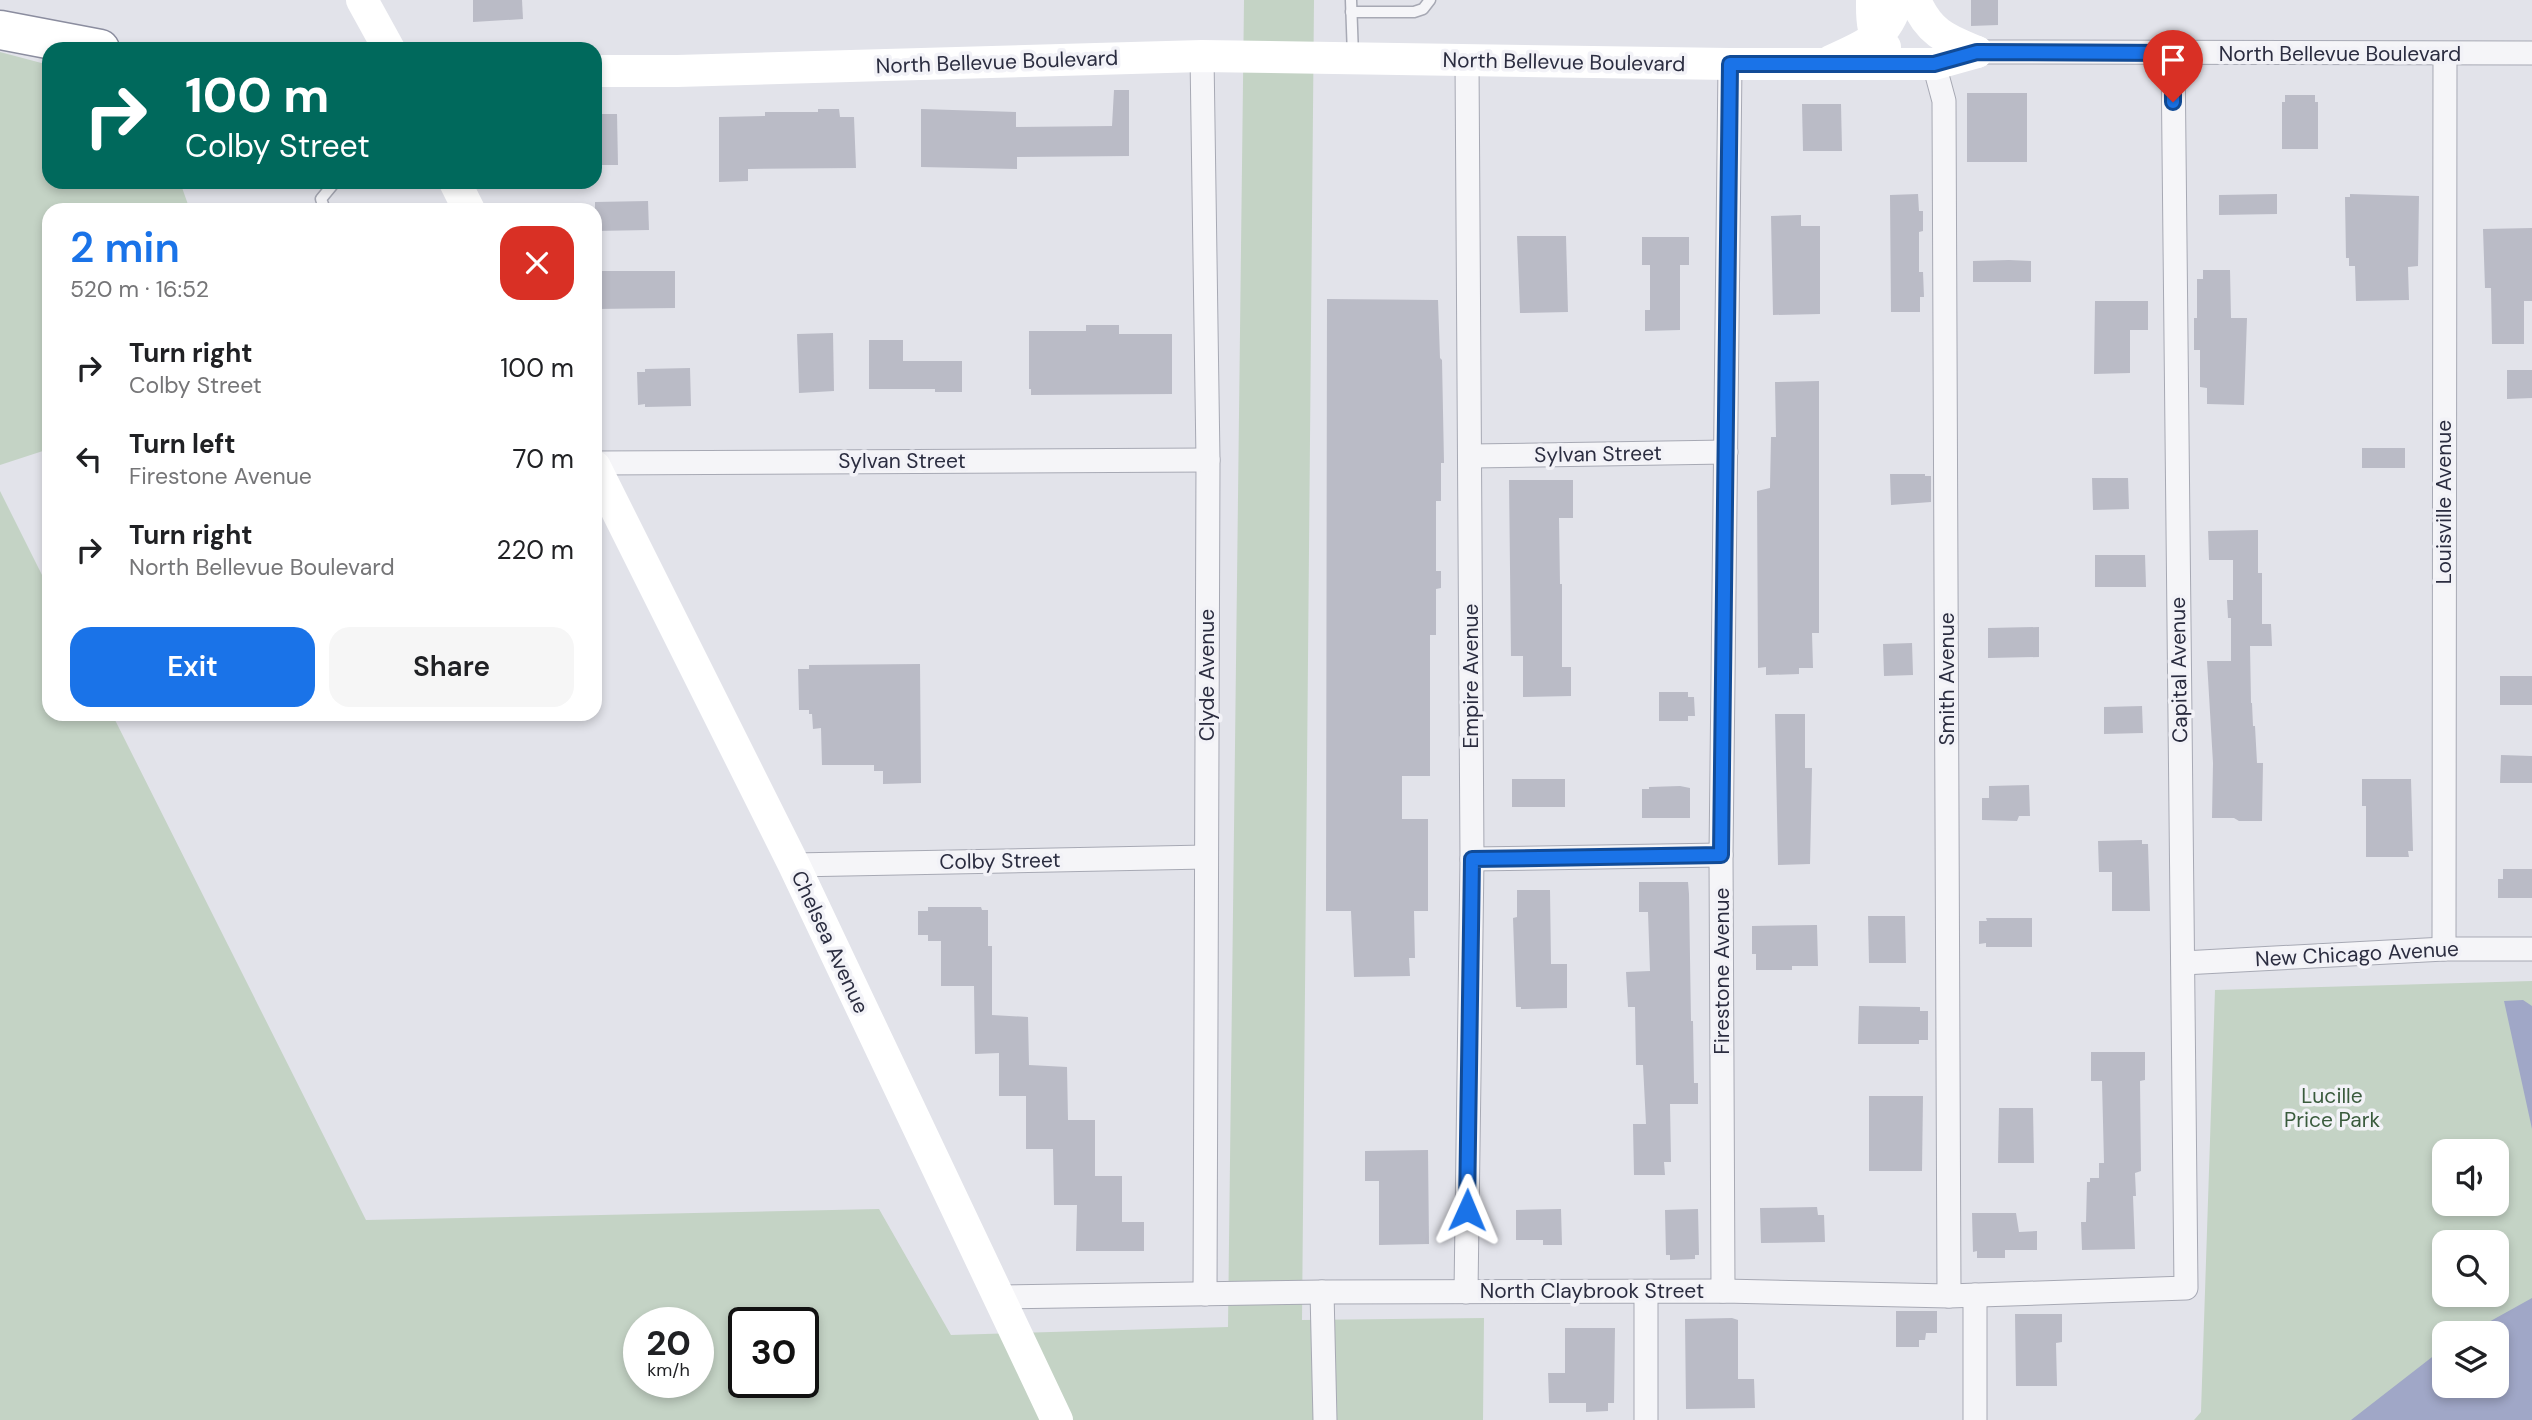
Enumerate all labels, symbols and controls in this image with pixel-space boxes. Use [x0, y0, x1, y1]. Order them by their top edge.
pin [2143, 30, 2203, 102]
street label: North Bellevue Boulevard [2219, 40, 2461, 68]
icon: arrive [2154, 41, 2192, 79]
street label: North Bellevue Boulevard [875, 44, 1119, 80]
street label: North Bellevue Boulevard [1442, 46, 1686, 78]
text: 100 m [185, 63, 329, 127]
icon: right [70, 70, 161, 161]
text: Colby Street [185, 125, 370, 167]
text: 2 min [70, 220, 180, 275]
button: close [500, 226, 574, 300]
text: 520 m · 16:52 [70, 274, 209, 304]
text: Turn right [129, 336, 253, 370]
icon: right [70, 349, 108, 387]
text: 100 m [500, 351, 574, 385]
text: Colby Street [129, 370, 262, 400]
street label: Louisville Avenue [2430, 420, 2458, 584]
text: Turn left [129, 427, 236, 461]
street label: Sylvan Street [1534, 439, 1662, 469]
icon: left [70, 440, 108, 478]
text: 70 m [513, 442, 574, 476]
street label: Sylvan Street [838, 447, 966, 475]
text: Firestone Avenue [129, 461, 312, 491]
text: Turn right [129, 518, 253, 552]
icon: right [70, 531, 108, 569]
text: 220 m [496, 533, 574, 567]
text: North Bellevue Boulevard [129, 552, 395, 582]
street label: Capital Avenue [2164, 597, 2194, 743]
street label: Empire Avenue [1457, 603, 1485, 749]
street label: Clyde Avenue [1193, 609, 1221, 741]
street label: Smith Avenue [1933, 612, 1961, 746]
button: Exit [70, 627, 315, 707]
button: Share [329, 627, 574, 707]
street label: Colby Street [939, 846, 1061, 876]
street label: Chelsea Avenue [785, 866, 875, 1018]
street label: Firestone Avenue [1708, 887, 1736, 1054]
street label: New Chicago Avenue [2254, 935, 2460, 973]
park label: Lucille Price Park [2284, 1082, 2380, 1134]
map controls [2432, 1139, 2509, 1398]
button: sound [2432, 1139, 2509, 1216]
position arrow [1430, 1173, 1504, 1247]
button: search [2432, 1230, 2509, 1307]
street label: North Claybrook Street [1480, 1277, 1704, 1305]
speed limit sign: 30 [728, 1307, 819, 1398]
text: 20 [646, 1320, 691, 1366]
button: layers [2432, 1321, 2509, 1398]
text: km/h [647, 1358, 690, 1382]

